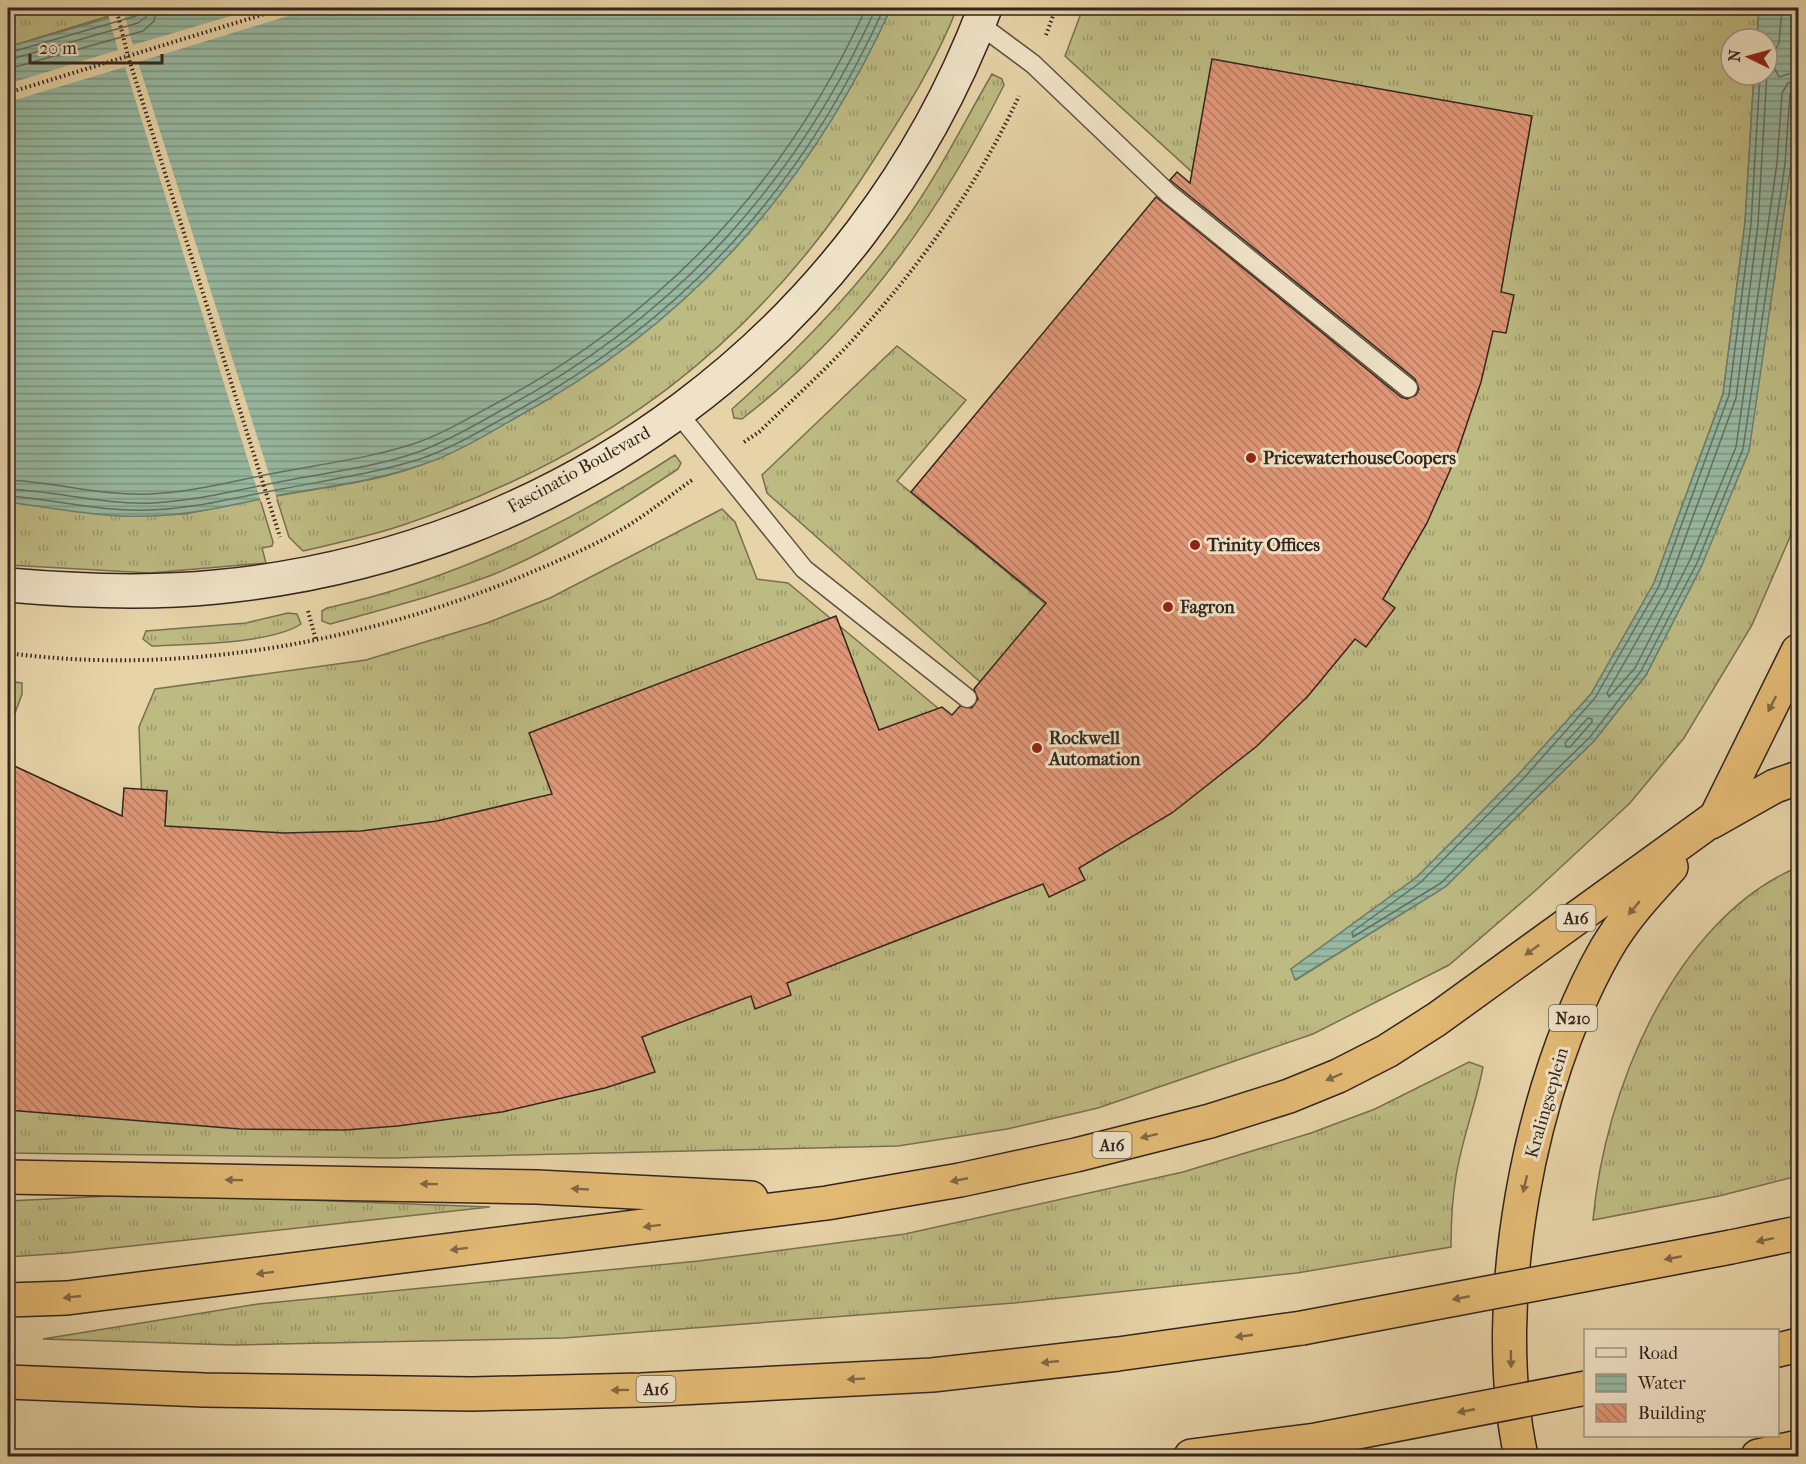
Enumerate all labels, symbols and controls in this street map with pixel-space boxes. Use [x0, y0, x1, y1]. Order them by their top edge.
scale bar [30, 27, 162, 65]
north arrow [1719, 27, 1779, 87]
text: 20 m [39, 38, 77, 59]
text: N [1725, 48, 1745, 63]
street label: Fascinatio Boulevard [504, 422, 654, 518]
place label: PricewaterhouseCoopers [1263, 448, 1456, 469]
marker: PricewaterhouseCoopers [1244, 451, 1258, 465]
place label: Trinity Offices [1206, 535, 1320, 556]
marker: Trinity Offices [1188, 538, 1202, 552]
place label: Fagron [1179, 597, 1235, 618]
marker: Fagron [1161, 600, 1175, 614]
one-way arrow [1768, 695, 1777, 712]
place label: Rockwell Automation [1048, 728, 1141, 770]
marker: Rockwell Automation [1030, 741, 1044, 755]
one-way arrow [1628, 900, 1641, 916]
road number: A16 [1556, 905, 1596, 931]
one-way arrow [1525, 944, 1541, 956]
road number: N210 [1549, 1005, 1597, 1031]
street label: Kralingseplein [1521, 1045, 1573, 1161]
one-way arrow [1325, 1072, 1343, 1082]
road number: A16 [1092, 1132, 1132, 1158]
one-way arrow [1140, 1132, 1158, 1142]
one-way arrow [225, 1175, 244, 1185]
one-way arrow [1520, 1175, 1529, 1194]
one-way arrow [949, 1176, 968, 1185]
one-way arrow [420, 1180, 439, 1189]
one-way arrow [571, 1185, 590, 1194]
one-way arrow [643, 1221, 662, 1231]
one-way arrow [1755, 1236, 1774, 1245]
one-way arrow [449, 1245, 468, 1254]
one-way arrow [1663, 1254, 1682, 1263]
one-way arrow [256, 1268, 275, 1278]
one-way arrow [62, 1292, 81, 1302]
one-way arrow [1451, 1294, 1470, 1303]
legend [1584, 1329, 1779, 1437]
one-way arrow [1234, 1332, 1253, 1341]
text: Road [1638, 1343, 1678, 1364]
one-way arrow [1506, 1350, 1516, 1369]
one-way arrow [1041, 1357, 1060, 1366]
text: Water [1637, 1373, 1686, 1394]
one-way arrow [847, 1374, 866, 1383]
road number: A16 [636, 1376, 676, 1402]
one-way arrow [610, 1385, 629, 1395]
text: Building [1638, 1403, 1706, 1424]
one-way arrow [1457, 1407, 1476, 1416]

